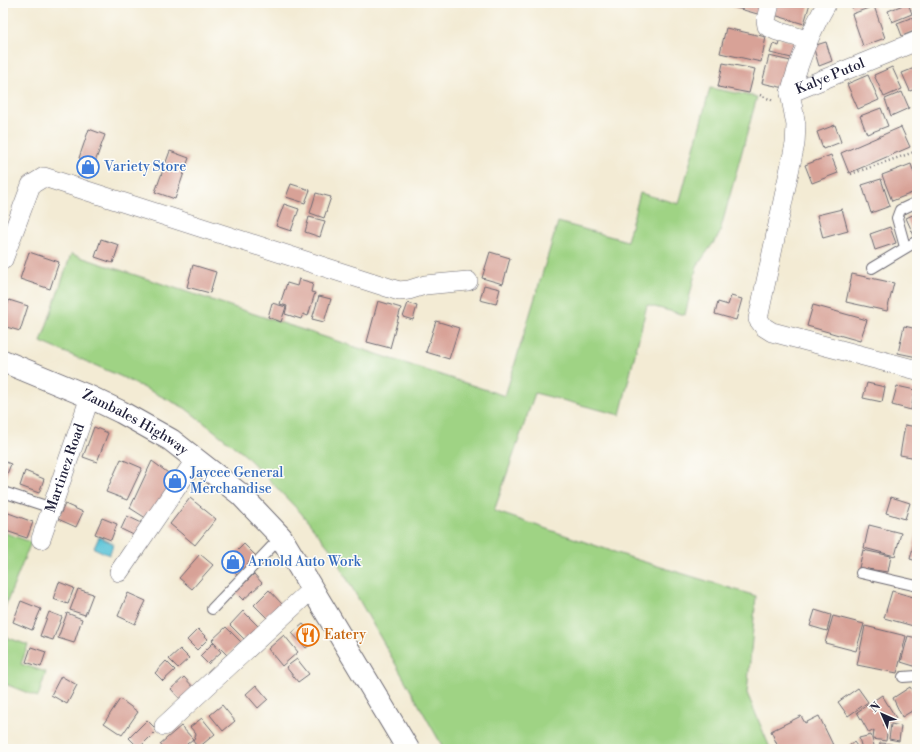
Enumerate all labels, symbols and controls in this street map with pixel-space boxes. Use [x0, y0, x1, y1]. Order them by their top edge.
street label: Kalye Putol [793, 54, 867, 99]
shop icon: Variety Store [75, 154, 101, 180]
place label: Variety Store [103, 158, 186, 176]
street label: Zambales Highway [80, 386, 192, 459]
street label: Martinez Road [42, 421, 89, 515]
place label: Jaycee General Merchandise [189, 464, 284, 498]
shop icon: Jaycee General Merchandise [162, 468, 188, 494]
shop icon: Arnold Auto Work [220, 549, 246, 575]
place label: Arnold Auto Work [247, 553, 362, 571]
restaurant icon: Eatery [295, 622, 321, 648]
place label: Eatery [324, 626, 366, 644]
north arrow [862, 694, 902, 734]
text: N [868, 699, 884, 716]

